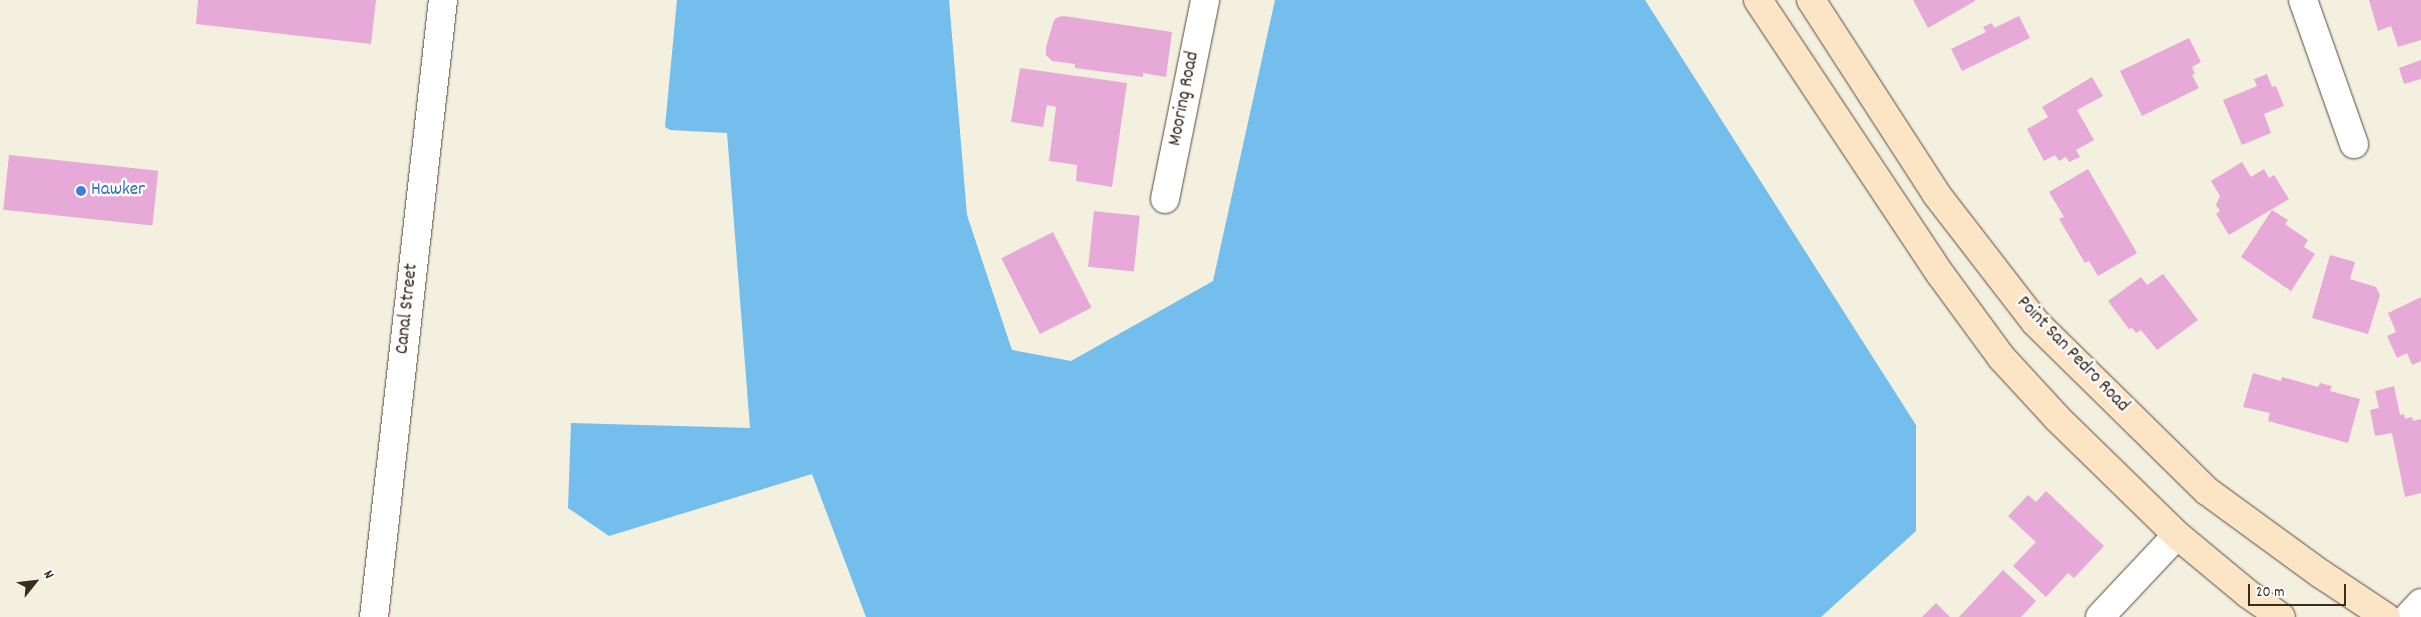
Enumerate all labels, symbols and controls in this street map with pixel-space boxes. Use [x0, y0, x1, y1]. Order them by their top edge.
street label: Mooring Road [1165, 50, 1205, 148]
place label: Hawker [91, 180, 145, 202]
marker: Hawker [75, 185, 87, 197]
street label: Canal Street [392, 263, 424, 355]
street label: Point San Pedro Road [2011, 292, 2133, 418]
north arrow [10, 557, 60, 607]
text: N [38, 567, 59, 583]
scale bar [2251, 574, 2348, 606]
text: 20 m [2256, 582, 2284, 604]

